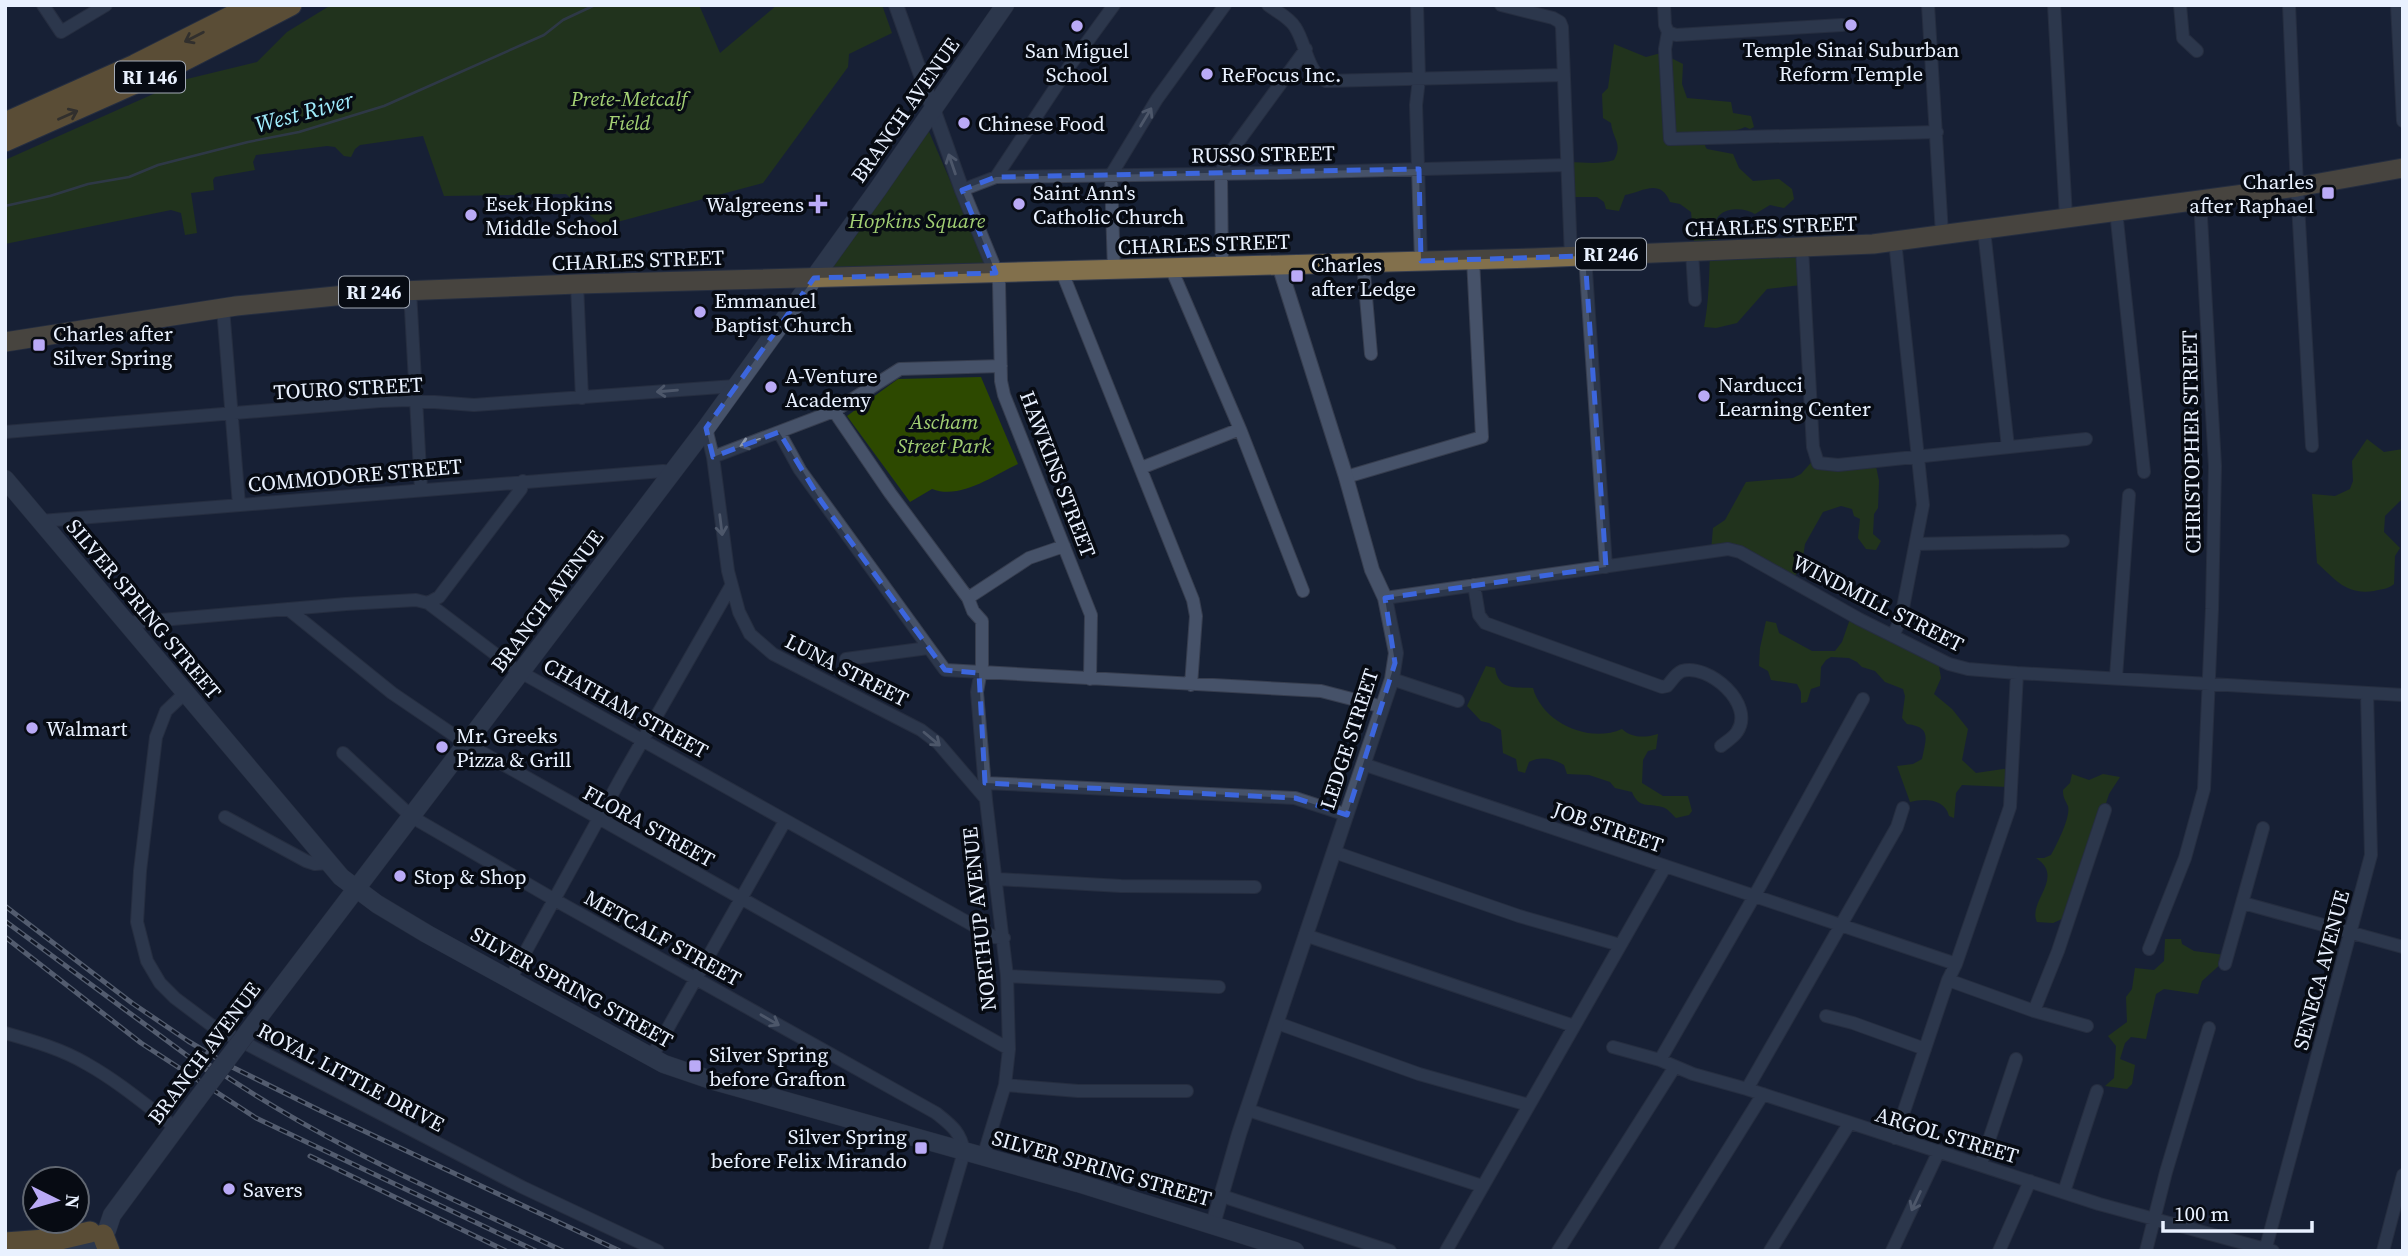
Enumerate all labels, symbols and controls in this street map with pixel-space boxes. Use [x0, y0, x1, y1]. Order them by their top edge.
marker: Temple Sinai Suburban Reform Temple [1843, 17, 1859, 33]
marker: San Miguel School [1069, 18, 1085, 34]
one-way arrow [184, 30, 205, 44]
street label: BRANCH AVENUE [844, 32, 966, 188]
place label: Temple Sinai Suburban Reform Temple [1742, 35, 1960, 88]
place label: San Miguel School [1025, 36, 1129, 89]
place label: ReFocus Inc. [1221, 60, 1341, 89]
road number: RI 146 [115, 61, 185, 92]
marker: ReFocus Inc. [1199, 66, 1215, 82]
water label: West River [251, 83, 358, 141]
park label: Prete-Metcalf Field [570, 84, 691, 137]
one-way arrow [57, 107, 78, 120]
one-way arrow [1140, 107, 1154, 127]
place label: Chinese Food [978, 109, 1105, 138]
marker: Chinese Food [956, 115, 972, 131]
street label: RUSSO STREET [1191, 138, 1335, 170]
one-way arrow [945, 153, 958, 175]
place label: Charles after Raphael [2189, 167, 2314, 220]
place label: Saint Ann's Catholic Church [1033, 178, 1185, 231]
marker: Charles after Raphael [2320, 185, 2336, 201]
place label: Esek Hopkins Middle School [485, 189, 618, 242]
place label: Walgreens [706, 190, 804, 219]
marker: Walgreens [810, 196, 826, 212]
marker: Saint Ann's Catholic Church [1011, 196, 1027, 212]
park label: Hopkins Square [848, 206, 986, 235]
marker: Esek Hopkins Middle School [463, 207, 479, 223]
street label: CHARLES STREET [1684, 208, 1858, 244]
street label: CHARLES STREET [1117, 226, 1291, 262]
road number: RI 246 [1576, 238, 1646, 270]
street label: CHARLES STREET [551, 242, 725, 278]
place label: Charles after Ledge [1311, 250, 1416, 303]
marker: Charles after Ledge [1289, 268, 1305, 284]
road number: RI 246 [339, 276, 409, 308]
place label: Emmanuel Baptist Church [714, 286, 853, 339]
marker: Emmanuel Baptist Church [692, 304, 708, 320]
place label: Charles after Silver Spring [53, 319, 173, 372]
street label: CHRISTOPHER STREET [2175, 330, 2207, 554]
marker: Charles after Silver Spring [31, 337, 47, 353]
place label: A-Venture Academy [785, 361, 878, 414]
street label: TOURO STREET [273, 370, 424, 406]
place label: Narducci Learning Center [1718, 370, 1871, 423]
marker: A-Venture Academy [763, 379, 779, 395]
one-way arrow [656, 385, 678, 398]
street label: HAWKINS STREET [1013, 387, 1103, 562]
marker: Narducci Learning Center [1696, 388, 1712, 404]
park label: Ascham Street Park [897, 407, 991, 460]
one-way arrow [740, 437, 762, 450]
street label: COMMODORE STREET [247, 451, 464, 499]
street label: SILVER SPRING STREET [60, 513, 228, 706]
one-way arrow [715, 513, 728, 535]
street label: BRANCH AVENUE [484, 524, 610, 678]
street label: WINDMILL STREET [1787, 547, 1969, 659]
street label: LUNA STREET [780, 626, 914, 714]
street label: CHATHAM STREET [538, 651, 714, 765]
street label: LEDGE STREET [1313, 665, 1386, 813]
place label: Walmart [46, 714, 127, 743]
marker: Walmart [24, 720, 40, 736]
place label: Mr. Greeks Pizza & Grill [456, 721, 572, 774]
one-way arrow [923, 731, 941, 747]
marker: Mr. Greeks Pizza & Grill [434, 739, 450, 755]
street label: FLORA STREET [578, 778, 720, 874]
street label: JOB STREET [1548, 794, 1667, 860]
street label: NORTHUP AVENUE [955, 826, 1003, 1012]
place label: Stop & Shop [414, 862, 527, 891]
marker: Stop & Shop [392, 868, 408, 884]
street label: METCALF STREET [579, 883, 747, 993]
street label: SENECA AVENUE [2286, 887, 2356, 1053]
street label: SILVER SPRING STREET [466, 919, 679, 1055]
street label: BRANCH AVENUE [141, 976, 267, 1130]
one-way arrow [759, 1013, 779, 1027]
street label: ROYAL LITTLE DRIVE [253, 1015, 449, 1139]
place label: Silver Spring before Grafton [709, 1040, 846, 1093]
marker: Silver Spring before Grafton [687, 1058, 703, 1074]
street label: ARGOL STREET [1872, 1099, 2022, 1171]
place label: Silver Spring before Felix Mirando [711, 1122, 907, 1175]
street label: SILVER SPRING STREET [989, 1123, 1215, 1213]
marker: Silver Spring before Felix Mirando [913, 1140, 929, 1156]
north arrow [21, 1165, 91, 1235]
place label: Savers [243, 1175, 303, 1204]
marker: Savers [221, 1181, 237, 1197]
one-way arrow [1908, 1190, 1922, 1211]
scale bar [2163, 1190, 2312, 1234]
text: N [59, 1193, 86, 1210]
text: 100 m [2174, 1199, 2229, 1228]

